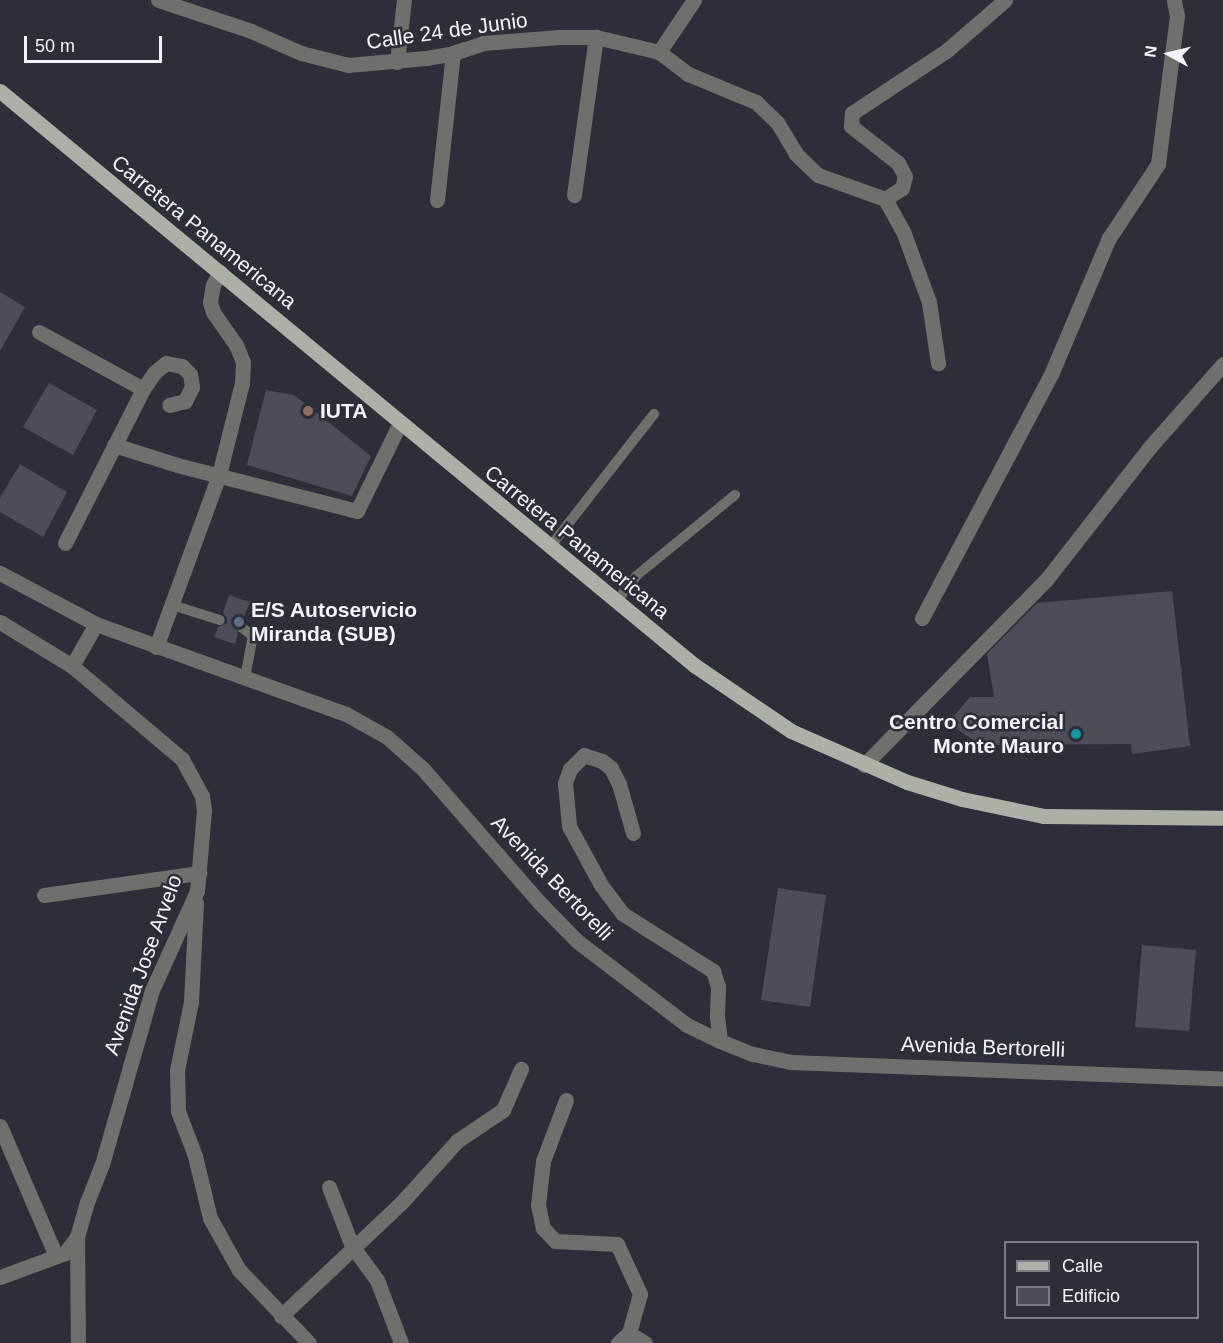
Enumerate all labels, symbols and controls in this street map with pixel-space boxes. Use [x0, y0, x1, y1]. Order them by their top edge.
street label: Calle 24 de Junio [365, 7, 529, 55]
scale bar [27, 24, 165, 62]
north arrow [1139, 24, 1199, 84]
text: 50 m [35, 36, 75, 56]
text: N [1141, 45, 1160, 58]
street label: Carretera Panamericana [107, 150, 301, 314]
place label: IUTA [320, 398, 367, 424]
marker: IUTA [301, 404, 315, 418]
street label: Carretera Panamericana [480, 460, 674, 624]
place label: E/S Autoservicio Miranda (SUB) [251, 597, 418, 647]
marker: E/S Autoservicio Miranda (SUB) [232, 615, 246, 629]
place label: Centro Comercial Monte Mauro [889, 709, 1064, 759]
marker: Centro Comercial Monte Mauro [1069, 727, 1083, 741]
street label: Avenida Bertorelli [486, 810, 618, 946]
street label: Avenida Jose Arvelo [98, 871, 188, 1059]
street label: Avenida Bertorelli [901, 1032, 1065, 1062]
legend [1004, 1241, 1199, 1319]
text: Calle [1062, 1256, 1103, 1276]
text: Edificio [1062, 1286, 1120, 1306]

